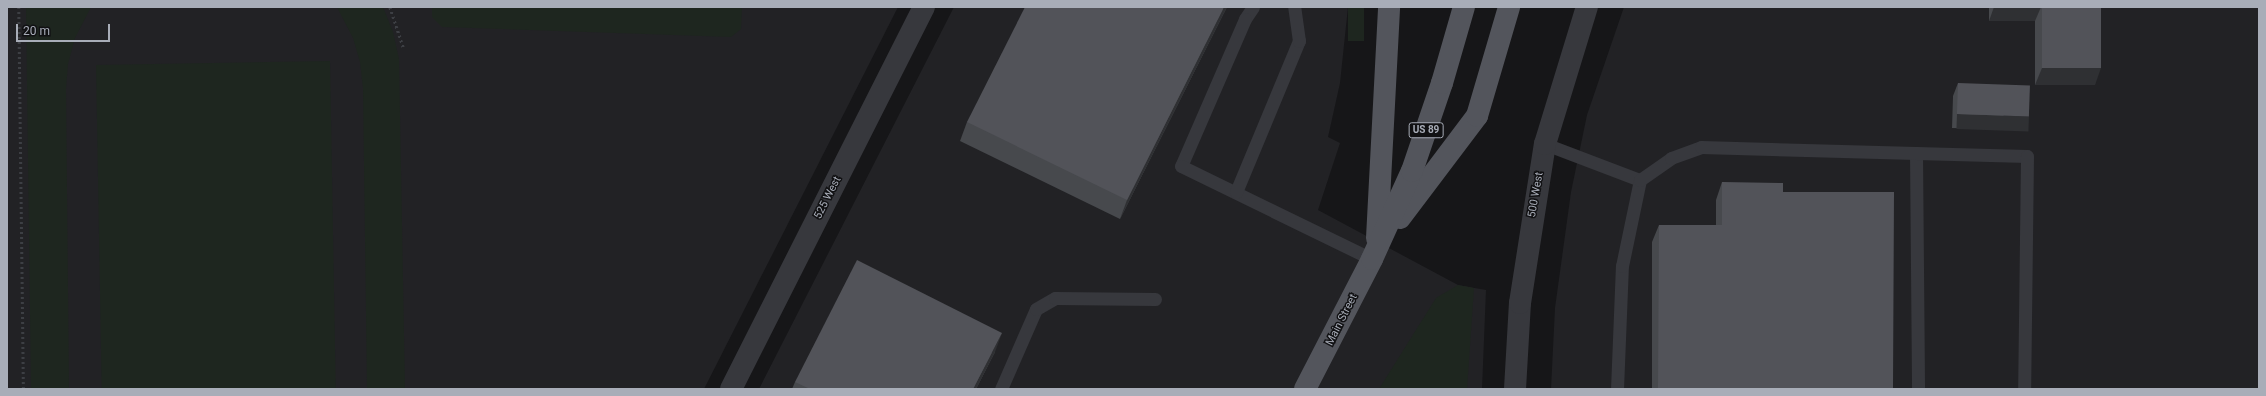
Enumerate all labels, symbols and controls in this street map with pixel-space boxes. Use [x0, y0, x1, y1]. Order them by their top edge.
scale bar [18, 16, 112, 42]
text: 20 m [23, 24, 50, 38]
road number: US 89 [1408, 122, 1444, 138]
street label: 500 West [1526, 171, 1546, 219]
street label: 525 West [812, 175, 844, 221]
street label: Main Street [1323, 292, 1361, 348]

